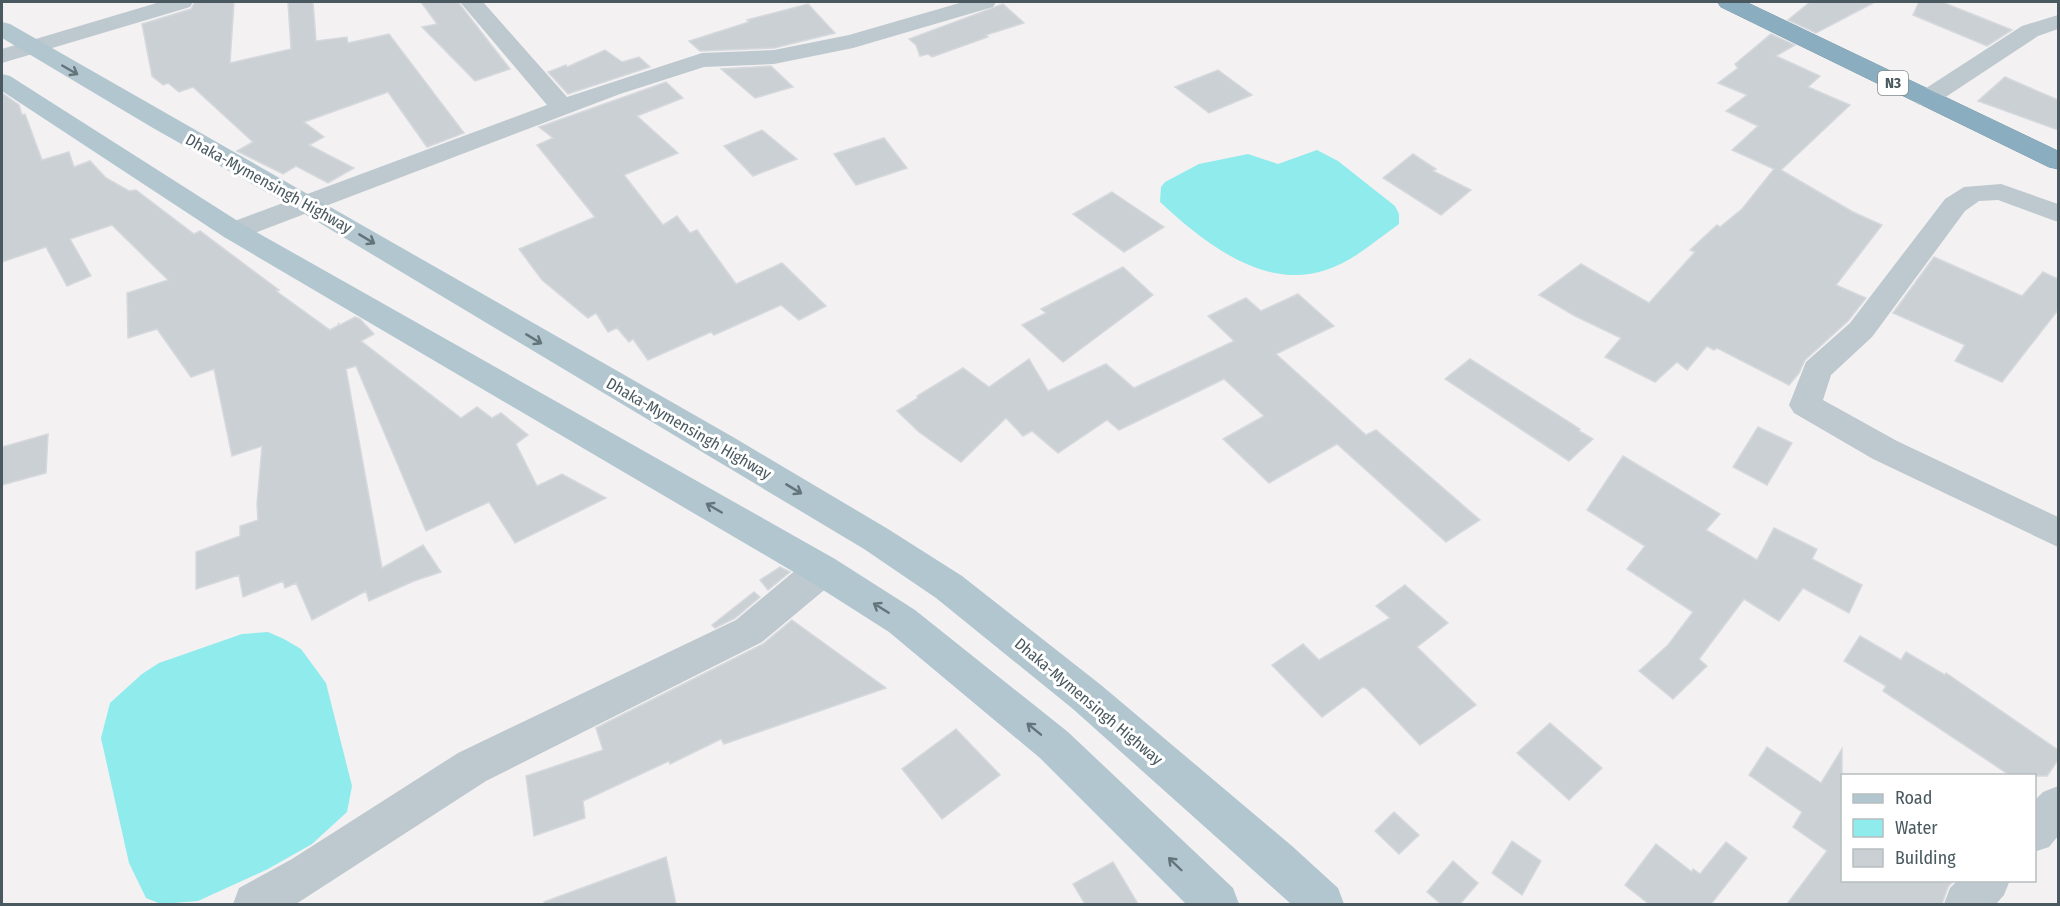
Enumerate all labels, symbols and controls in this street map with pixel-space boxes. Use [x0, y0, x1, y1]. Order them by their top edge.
one-way arrow [61, 64, 78, 76]
road number: N3 [1878, 71, 1908, 95]
street label: Dhaka-Mymensingh Highway [182, 130, 356, 238]
one-way arrow [358, 233, 375, 245]
one-way arrow [525, 333, 542, 345]
street label: Dhaka-Mymensingh Highway [603, 373, 775, 484]
one-way arrow [785, 484, 802, 496]
one-way arrow [706, 502, 723, 514]
one-way arrow [873, 601, 890, 614]
street label: Dhaka-Mymensingh Highway [1011, 634, 1167, 769]
one-way arrow [1026, 722, 1042, 735]
legend [1841, 774, 2036, 882]
text: Road [1895, 787, 1932, 809]
text: Water [1895, 817, 1938, 839]
text: Building [1895, 847, 1956, 869]
one-way arrow [1167, 856, 1182, 871]

